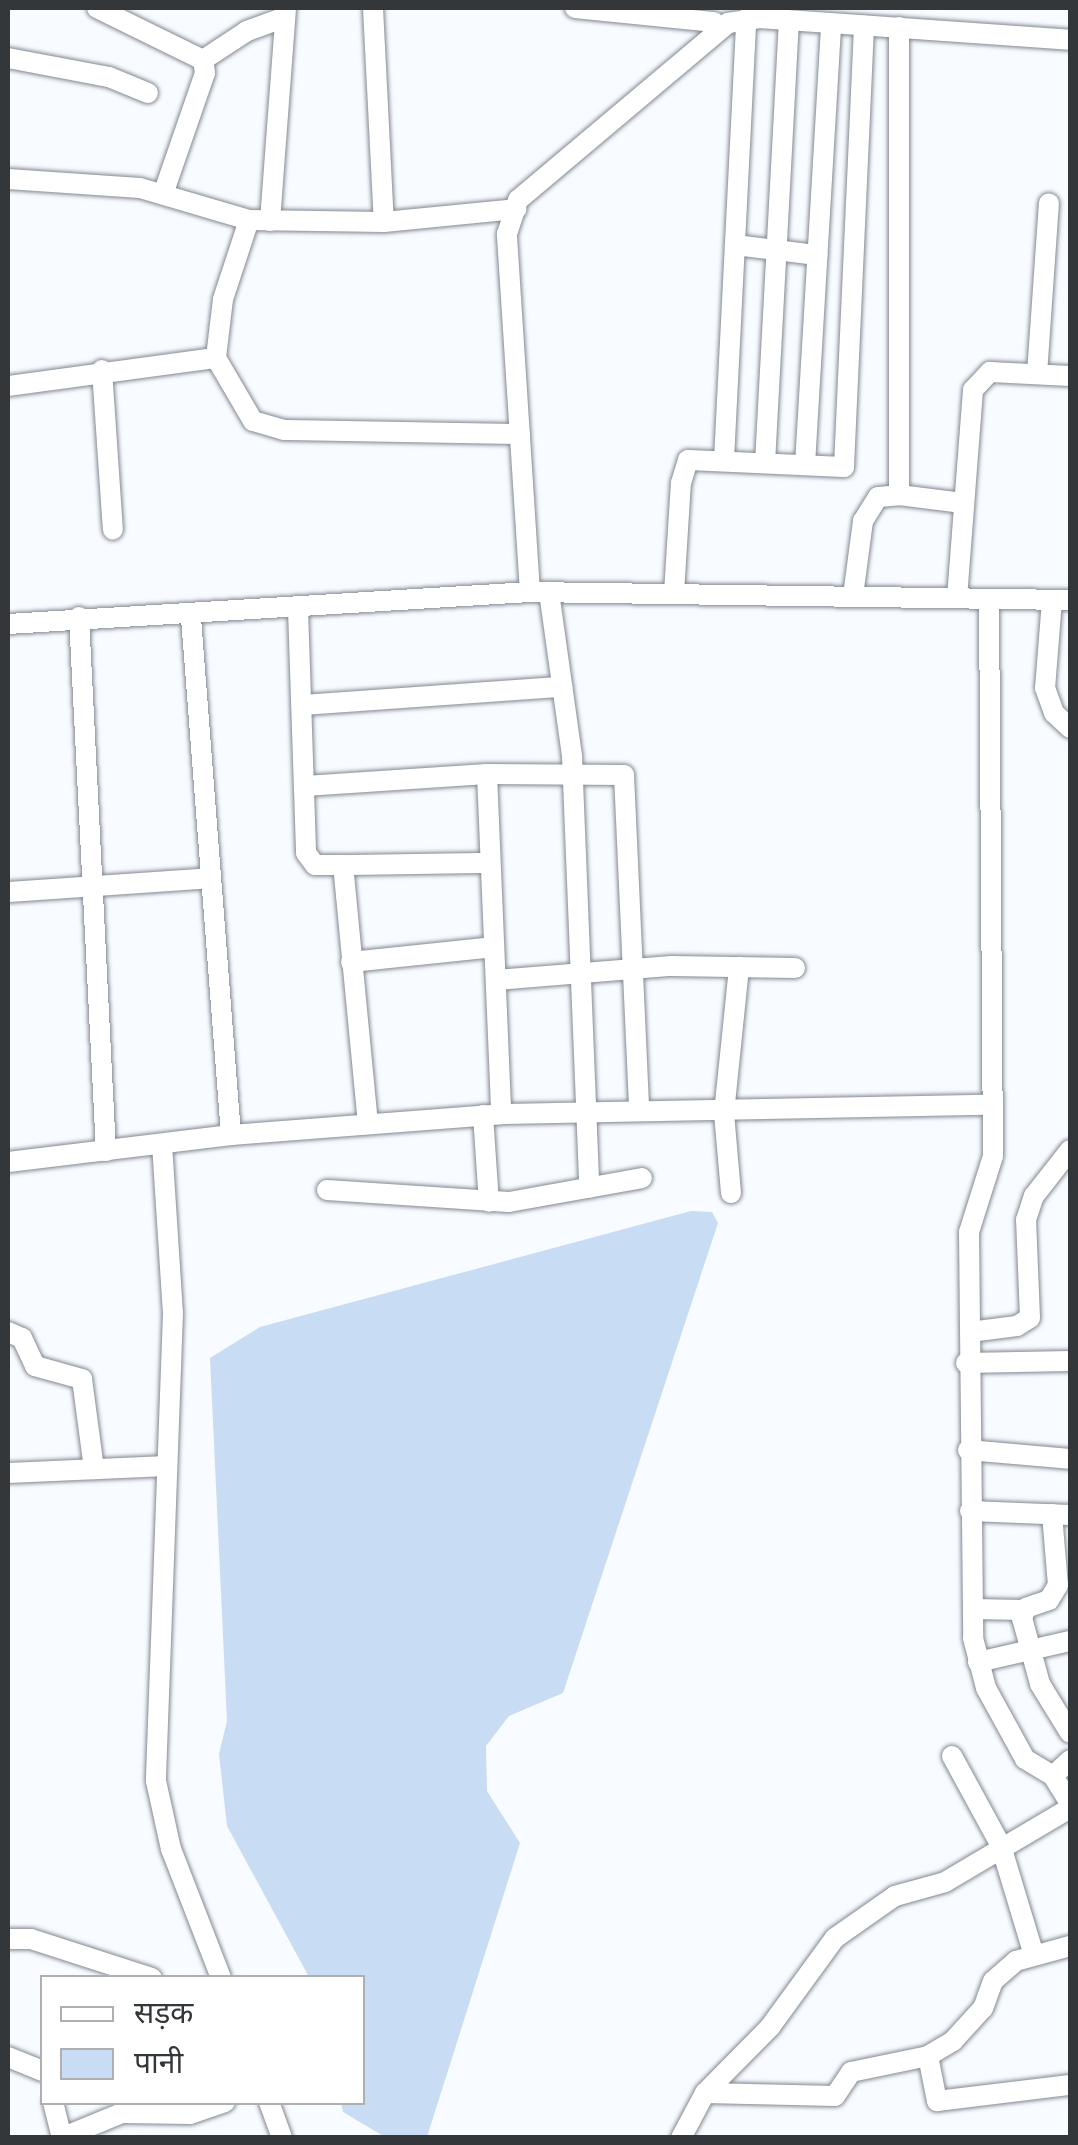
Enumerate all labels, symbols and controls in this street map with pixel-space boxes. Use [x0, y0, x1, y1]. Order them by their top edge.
legend [40, 1975, 365, 2105]
text: सड़क [134, 1993, 193, 2032]
text: पानी [134, 2043, 183, 2082]

